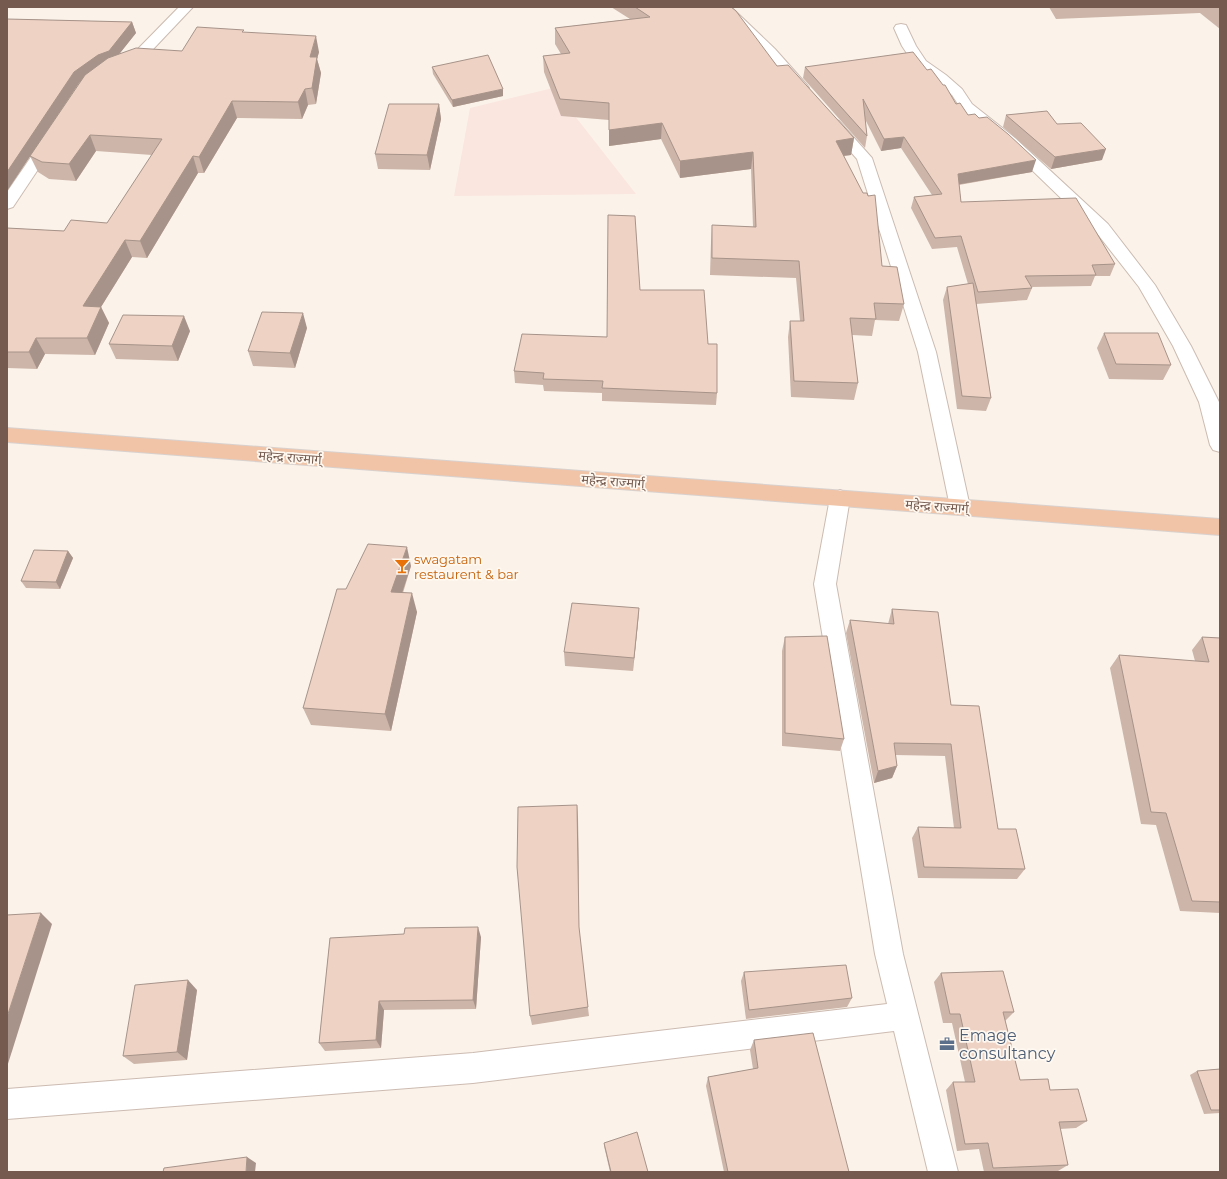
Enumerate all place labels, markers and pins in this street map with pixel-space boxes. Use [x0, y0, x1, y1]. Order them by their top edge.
place label: swagatam restaurent & bar [414, 551, 519, 582]
bar icon: swagatam restaurent & bar [393, 557, 411, 575]
place label: Emage consultancy [959, 1026, 1056, 1063]
office icon: Emage consultancy [938, 1035, 956, 1053]

